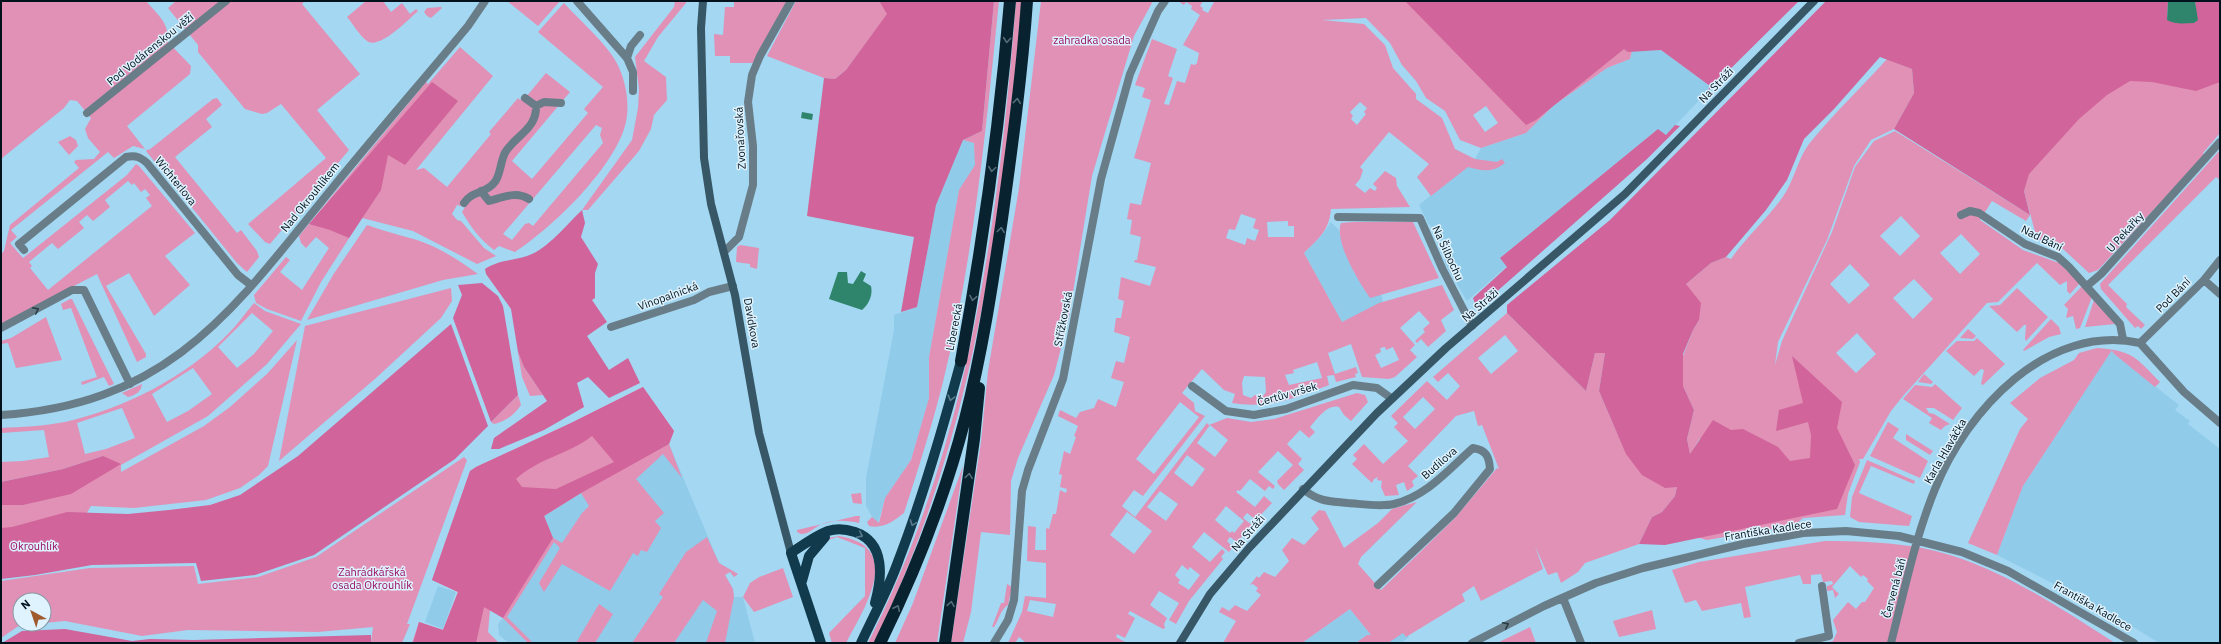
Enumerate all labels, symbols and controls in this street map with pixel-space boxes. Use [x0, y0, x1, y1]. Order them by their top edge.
street label: Pod Vodárenskou věží [104, 9, 196, 88]
park label: zahradka osada [1053, 33, 1131, 47]
one-way arrow [1002, 37, 1011, 43]
street label: Na Stráži [1696, 64, 1736, 106]
one-way arrow [1012, 98, 1021, 104]
street label: Zvonařovská [731, 106, 749, 170]
street label: Wichterlova [152, 154, 200, 208]
street label: Nad Okrouhlíkem [278, 159, 342, 235]
one-way arrow [988, 166, 997, 172]
street label: U Pekařky [2103, 209, 2147, 255]
street label: Nad Bání [2019, 222, 2065, 254]
street label: Na Šilbochu [1429, 223, 1467, 283]
one-way arrow [996, 227, 1005, 233]
street label: Pod Bání [2153, 274, 2194, 315]
street label: Vinopalnická [636, 279, 700, 313]
street label: Na Stráži [1459, 285, 1501, 325]
street label: Střížkovská [1051, 290, 1075, 348]
one-way arrow [969, 294, 977, 301]
street label: Davídkova [741, 297, 763, 349]
street label: Liberecká [943, 302, 965, 352]
one-way arrow [31, 307, 39, 315]
street label: Čertův vršek [1255, 379, 1319, 409]
one-way arrow [947, 395, 956, 402]
street label: Karla Hlaváčka [1921, 416, 1969, 486]
street label: Budilova [1418, 444, 1460, 482]
one-way arrow [964, 473, 973, 479]
street label: Na Stráži [1228, 512, 1268, 554]
street label: Františka Kadlece [1724, 516, 1812, 544]
one-way arrow [909, 519, 917, 526]
one-way arrow [856, 530, 863, 538]
park label: Okrouhlík [10, 539, 58, 553]
street label: Červená báň [1879, 556, 1909, 620]
park label: Zahrádkářská osada Okrouhlík [332, 565, 412, 592]
street label: Františka Kadlece [2051, 578, 2135, 634]
north arrow [12, 592, 52, 632]
text: N [18, 596, 33, 612]
one-way arrow [946, 601, 955, 608]
one-way arrow [892, 604, 900, 612]
one-way arrow [1502, 622, 1509, 630]

